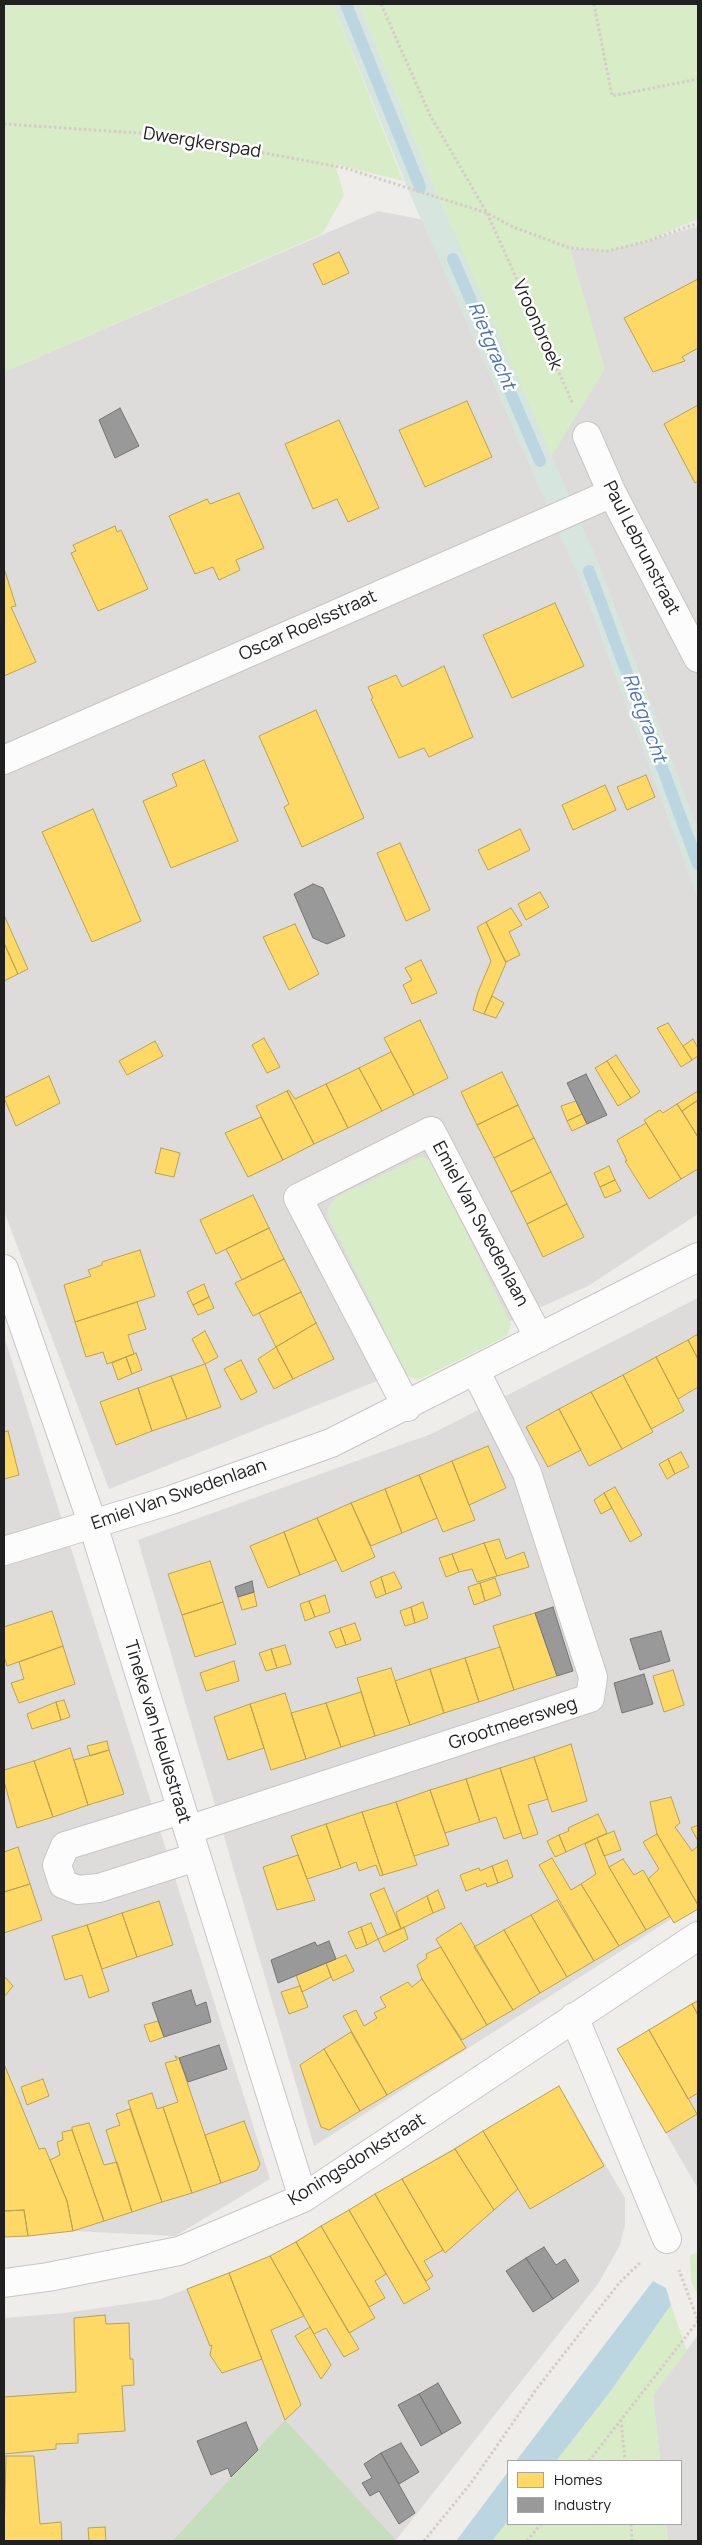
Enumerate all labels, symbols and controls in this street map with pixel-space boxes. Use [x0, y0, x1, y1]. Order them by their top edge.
street label: Dwergkerspad [142, 123, 262, 163]
street label: Vroonbroek [508, 277, 566, 373]
water label: Rietgracht [462, 299, 520, 393]
street label: Paul Lebrunstraat [598, 478, 684, 618]
street label: Oscar Roelsstraat [236, 586, 380, 666]
water label: Rietgracht [617, 670, 671, 766]
street label: Emiel Van Swedenlaan [427, 1138, 533, 1310]
street label: Emiel Van Swedenlaan [89, 1455, 269, 1535]
street label: Tineke van Heulestraat [119, 1638, 195, 1826]
street label: Grootmeersweg [446, 1693, 580, 1755]
street label: Koningsdonkstraat [285, 2109, 429, 2211]
legend [507, 2460, 682, 2525]
text: Homes [554, 2469, 602, 2490]
text: Industry [554, 2494, 611, 2515]

